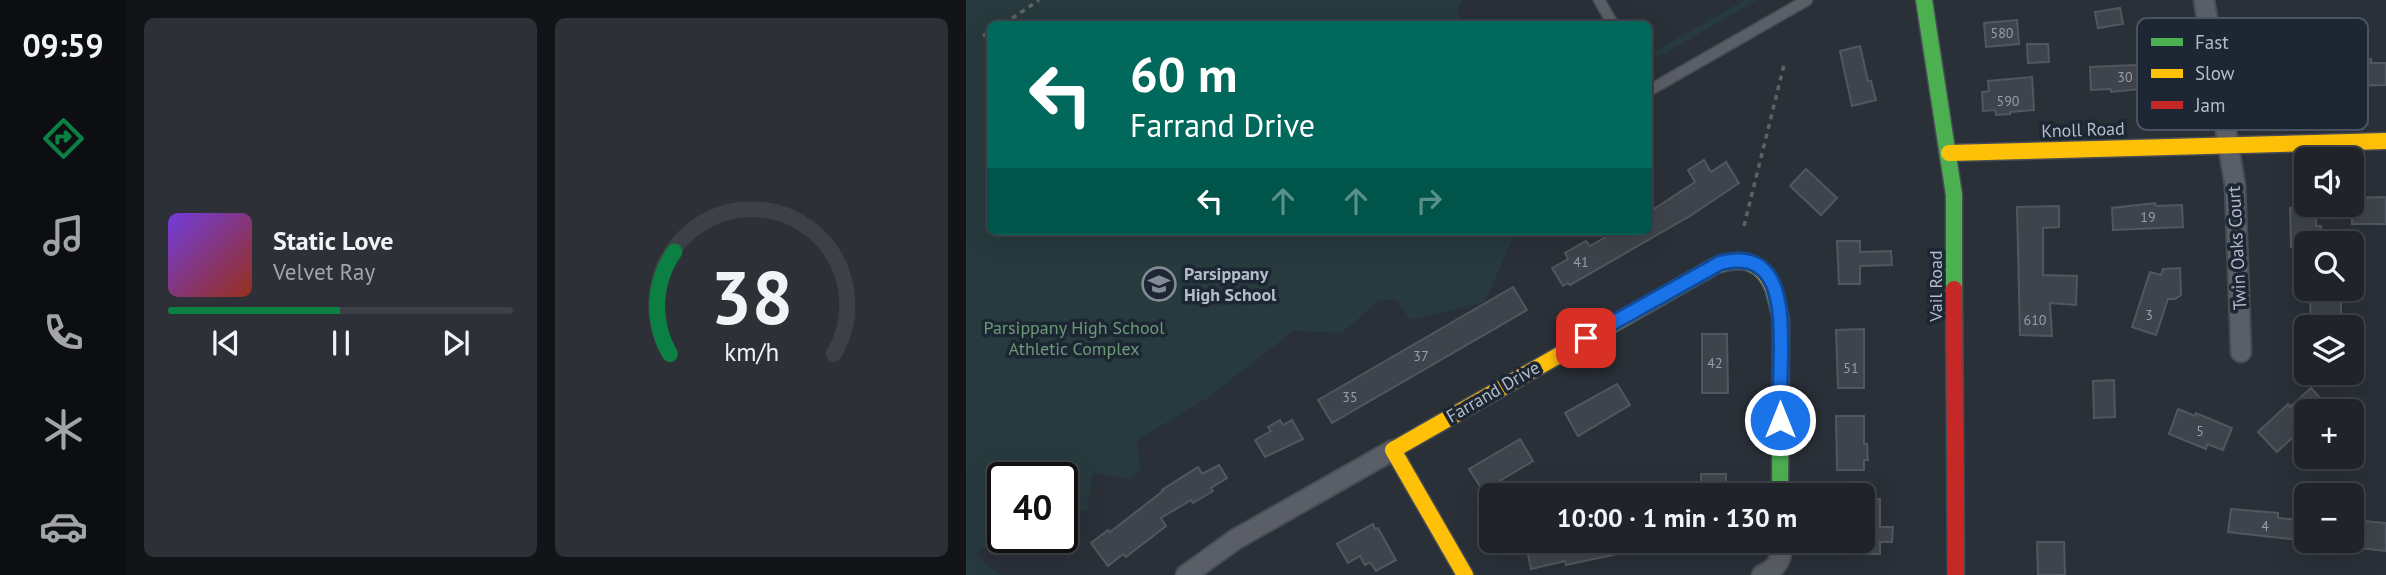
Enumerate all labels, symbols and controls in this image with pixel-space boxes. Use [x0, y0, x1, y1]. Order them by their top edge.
legend [2137, 18, 2368, 130]
text: 09:59 [22, 24, 104, 66]
house number: 580 [1991, 24, 2014, 42]
text: Fast [2195, 30, 2229, 54]
text: 60 m [1130, 42, 1237, 106]
icon: left [1015, 49, 1106, 140]
text: Slow [2195, 61, 2235, 85]
house number: 30 [2117, 68, 2133, 86]
house number: 590 [1997, 92, 2020, 110]
text: Jam [2194, 93, 2225, 117]
text: Farrand Drive [1130, 104, 1315, 146]
icon: directions [39, 114, 88, 163]
street label: Knoll Road [2041, 117, 2125, 142]
map controls [2294, 147, 2364, 553]
button: sound [2294, 147, 2364, 217]
icon: left [1191, 182, 1229, 220]
icon: ahead [1264, 182, 1302, 220]
icon: ahead [1337, 182, 1375, 220]
icon: right [1410, 182, 1448, 220]
street label: Twin Oaks Court [2222, 185, 2251, 311]
house number: 19 [2140, 208, 2156, 226]
icon: music [39, 211, 88, 260]
text: Static Love [273, 224, 394, 257]
button: search [2294, 231, 2364, 301]
text: 38 [710, 250, 793, 344]
street label: Vail Road [1924, 250, 1947, 323]
house number: 41 [1573, 253, 1589, 271]
text: Velvet Ray [273, 257, 375, 286]
place label: Parsippany High School [1184, 262, 1277, 306]
school or university icon: Parsippany High School [1140, 265, 1178, 303]
house number: 3 [2145, 306, 2153, 324]
icon: phone [39, 308, 88, 357]
pin [1556, 308, 1616, 368]
house number: 610 [2024, 311, 2047, 329]
button: layers [2294, 315, 2364, 385]
park label: Parsippany High School Athletic Complex [984, 316, 1165, 360]
icon: arrive [1567, 319, 1605, 357]
icon: previous [207, 324, 245, 362]
icon: pause [322, 324, 360, 362]
icon: next [437, 324, 475, 362]
text: km/h [724, 335, 779, 367]
house number: 37 [1413, 347, 1429, 365]
house number: 42 [1707, 354, 1723, 372]
street label: Farrand Drive [1442, 356, 1544, 428]
house number: 51 [1843, 359, 1859, 377]
position arrow [1743, 383, 1817, 457]
house number: 35 [1342, 388, 1358, 406]
button: + [2294, 399, 2364, 469]
icon: climate [39, 405, 88, 454]
house number: 5 [2196, 422, 2204, 440]
speed limit sign: 40 [987, 462, 1078, 553]
button: − [2294, 483, 2364, 553]
text: 10:00 · 1 min · 130 m [1557, 501, 1797, 534]
icon: car [39, 502, 88, 551]
house number: 4 [2261, 517, 2269, 535]

